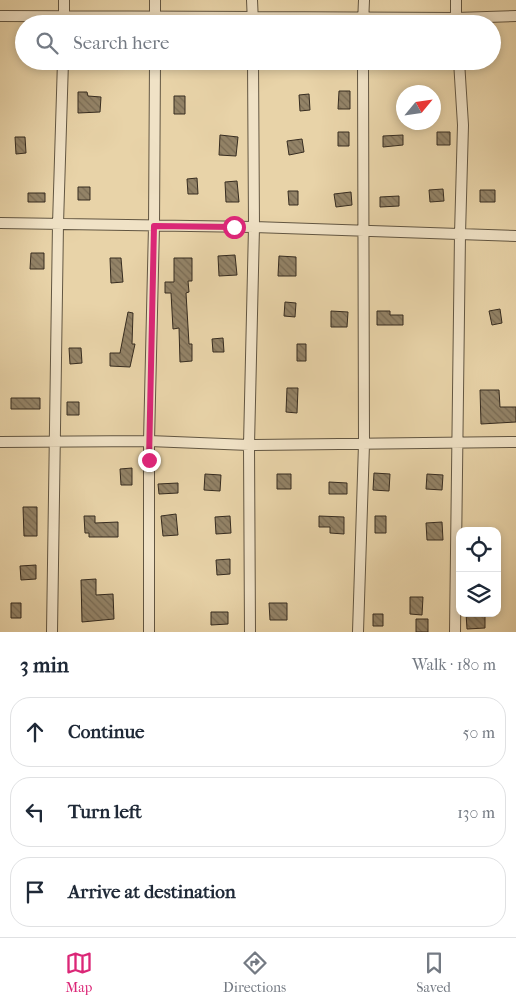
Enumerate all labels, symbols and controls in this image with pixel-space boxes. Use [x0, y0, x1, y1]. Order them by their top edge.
search box [15, 15, 501, 70]
icon: search [33, 29, 61, 57]
text: Search here [73, 32, 169, 54]
north arrow [396, 85, 441, 130]
route start [223, 216, 246, 239]
route end [138, 449, 161, 472]
map controls [456, 527, 501, 617]
button: locate [456, 527, 501, 572]
button: layers [456, 572, 501, 617]
text: 3 min [20, 653, 69, 677]
text: Walk · 180 m [412, 655, 496, 674]
icon: ahead [21, 718, 49, 746]
text: Continue [68, 721, 144, 743]
text: 50 m [463, 723, 495, 742]
icon: left [21, 798, 49, 826]
text: Turn left [68, 801, 142, 823]
text: 130 m [457, 803, 495, 822]
icon: arrive [21, 878, 49, 906]
text: Arrive at destination [68, 881, 236, 903]
tab: Map [65, 949, 93, 996]
tab: Directions [223, 949, 286, 996]
tab: Saved [416, 949, 451, 996]

